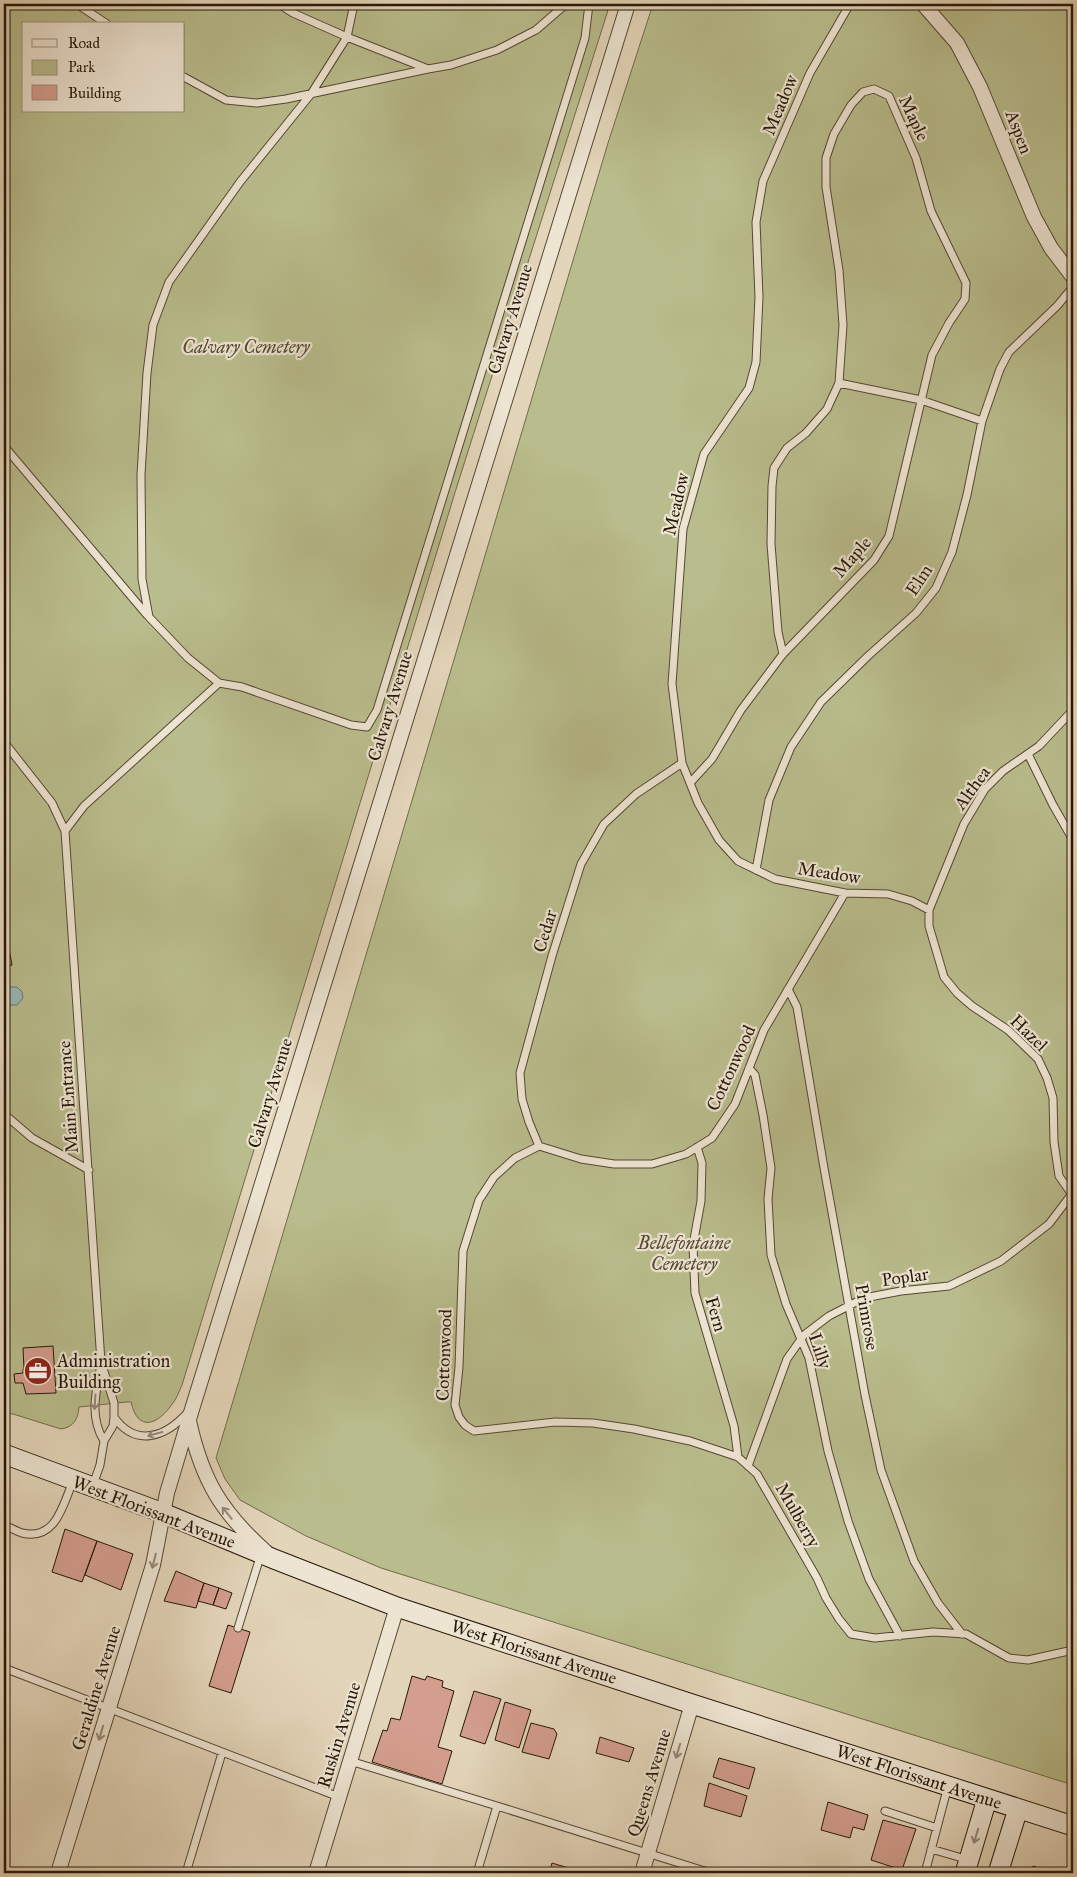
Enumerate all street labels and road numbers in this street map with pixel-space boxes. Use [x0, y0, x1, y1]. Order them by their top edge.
street label: Meadow [757, 71, 803, 139]
street label: Maple [894, 92, 934, 144]
street label: Aspen [1000, 106, 1037, 157]
street label: Calvary Avenue [483, 261, 537, 377]
street label: Meadow [658, 470, 694, 537]
street label: Maple [828, 532, 876, 582]
street label: Elm [901, 560, 937, 600]
street label: Calvary Avenue [363, 648, 417, 764]
street label: Althea [948, 762, 995, 815]
street label: Meadow [796, 857, 862, 889]
street label: Cedar [528, 907, 562, 955]
street label: Hazel [1006, 1010, 1053, 1056]
street label: Cottonwood [702, 1022, 760, 1114]
street label: Calvary Avenue [243, 1035, 297, 1151]
street label: Main Entrance [53, 1040, 83, 1154]
street label: Poplar [880, 1263, 930, 1291]
street label: Primrose [850, 1282, 884, 1352]
street label: Fern [701, 1294, 732, 1334]
street label: Cottonwood [431, 1309, 457, 1401]
street label: Lilly [804, 1330, 836, 1372]
street label: West Florissant Avenue [69, 1471, 239, 1553]
street label: Mulberry [771, 1479, 826, 1552]
street label: West Florissant Avenue [448, 1615, 620, 1689]
street label: Geraldine Avenue [67, 1623, 125, 1753]
street label: Ruskin Avenue [312, 1679, 366, 1791]
street label: Queens Avenue [622, 1726, 676, 1840]
street label: West Florissant Avenue [833, 1740, 1005, 1814]

